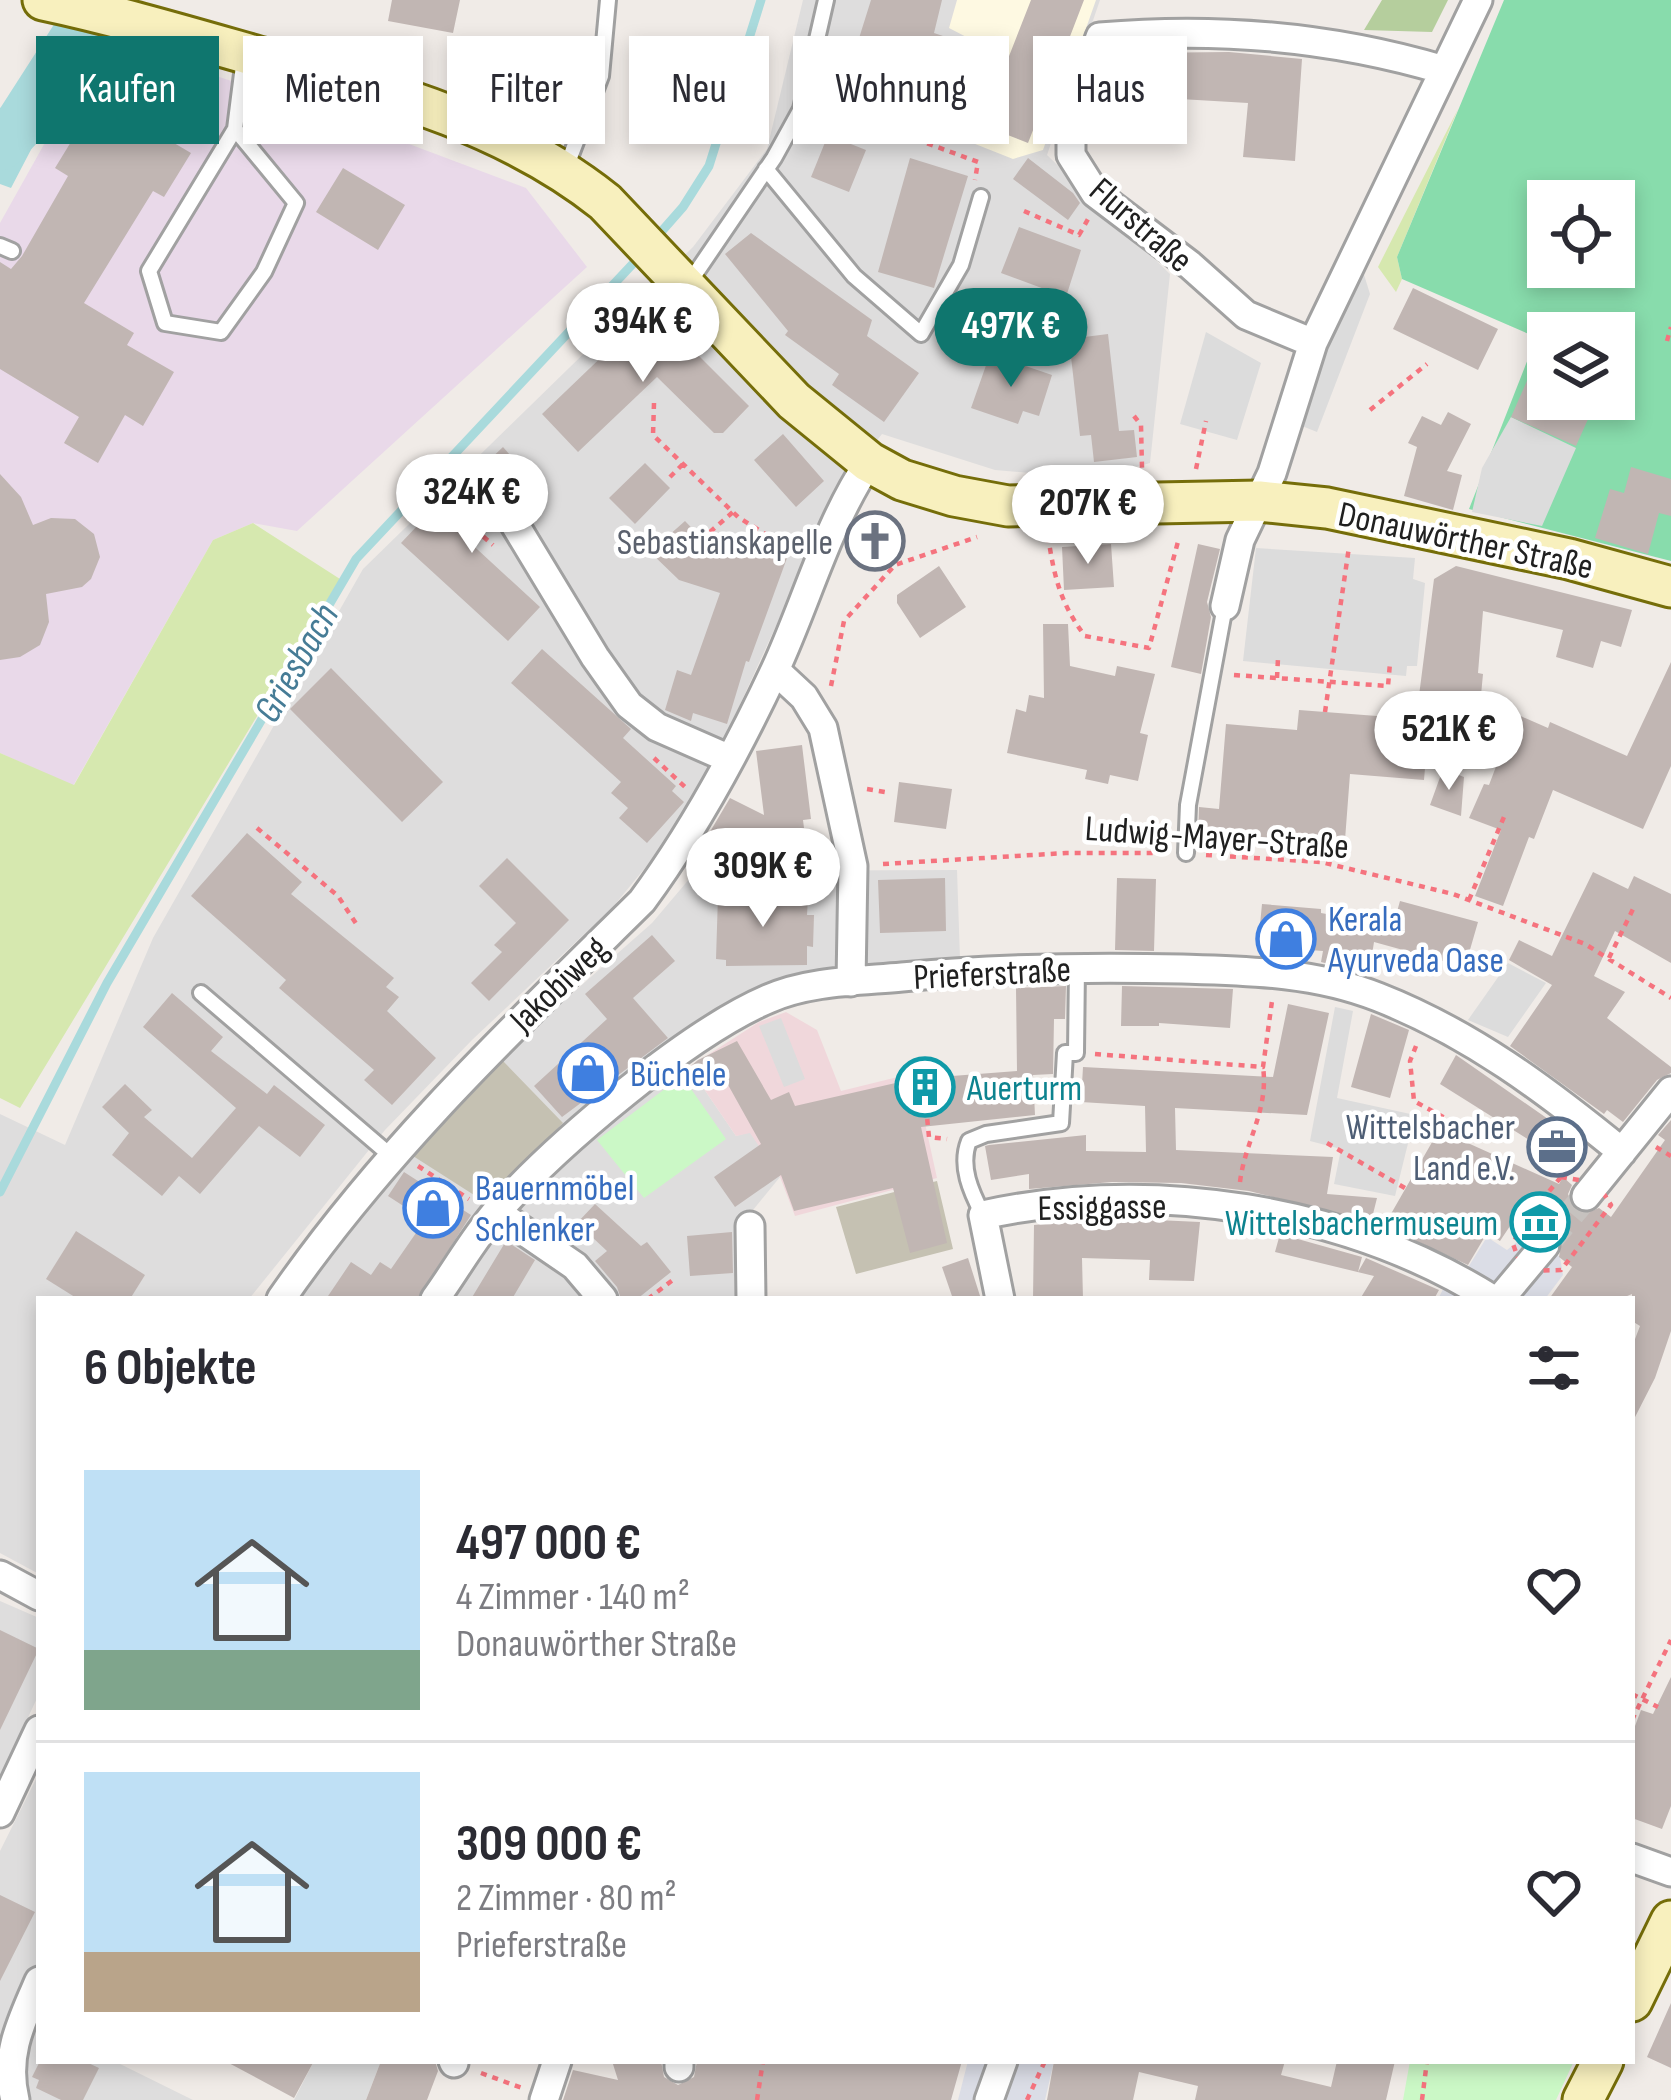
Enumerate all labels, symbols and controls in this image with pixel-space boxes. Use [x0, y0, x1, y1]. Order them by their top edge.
chip: Kaufen [36, 36, 219, 144]
chip: Mieten [243, 36, 423, 144]
chip: Filter [447, 36, 605, 144]
chip: Neu [629, 36, 769, 144]
chip: Wohnung [793, 36, 1009, 144]
chip: Haus [1033, 36, 1187, 144]
street label: Flurstraße [1080, 170, 1201, 282]
map controls [1527, 180, 1635, 420]
button: locate [1527, 180, 1635, 288]
pin: 394K € [545, 283, 741, 385]
pin: 497K € [913, 288, 1109, 390]
text: 394K € [593, 298, 693, 345]
text: 497K € [961, 303, 1061, 350]
button: layers [1527, 312, 1635, 420]
pin: 324K € [374, 454, 570, 556]
pin: 207K € [990, 465, 1186, 567]
text: 324K € [423, 469, 521, 516]
text: 207K € [1039, 480, 1137, 527]
street label: Donauwörther Straße [1334, 493, 1597, 589]
church icon: Sebastianskapelle [844, 510, 906, 572]
place label: Sebastianskapelle [617, 522, 833, 565]
water label: Griesbach [244, 595, 350, 731]
pin: 521K € [1351, 691, 1547, 793]
text: 521K € [1401, 706, 1497, 753]
street label: Ludwig-Mayer-Straße [1083, 808, 1350, 869]
pin: 309K € [665, 828, 861, 930]
text: 309K € [713, 843, 813, 890]
place label: Kerala Ayurveda Oase [1327, 899, 1504, 983]
shop icon: Kerala Ayurveda Oase [1255, 908, 1317, 970]
street label: Jakobiweg [501, 928, 618, 1043]
street label: Prieferstraße [912, 949, 1072, 1000]
shop icon: Büchele [557, 1042, 619, 1104]
place label: Büchele [630, 1054, 727, 1097]
building icon: Auerturm [894, 1056, 956, 1118]
place label: Auerturm [966, 1068, 1082, 1111]
place label: Wittelsbacher Land e.V. [1346, 1107, 1515, 1191]
office icon: Wittelsbacher Land e.V. [1526, 1116, 1588, 1178]
place label: Bauernmöbel Schlenker [475, 1168, 634, 1252]
shop icon: Bauernmöbel Schlenker [402, 1177, 464, 1239]
street label: Essiggasse [1037, 1186, 1167, 1231]
museum icon: Wittelsbachermuseum [1509, 1191, 1571, 1253]
place label: Wittelsbachermuseum [1225, 1203, 1498, 1246]
icon: filters [1521, 1335, 1587, 1401]
text: 6 Objekte [84, 1338, 257, 1399]
text: 497 000 € [456, 1513, 641, 1574]
icon: home [180, 1518, 324, 1662]
icon: heart [1521, 1557, 1587, 1623]
text: 4 Zimmer · 140 m² [456, 1574, 690, 1621]
text: Donauwörther Straße [456, 1621, 737, 1668]
text: 309 000 € [456, 1814, 642, 1875]
icon: home [180, 1820, 324, 1964]
icon: heart [1521, 1859, 1587, 1925]
text: 2 Zimmer · 80 m² [456, 1875, 677, 1922]
text: Prieferstraße [456, 1922, 627, 1969]

